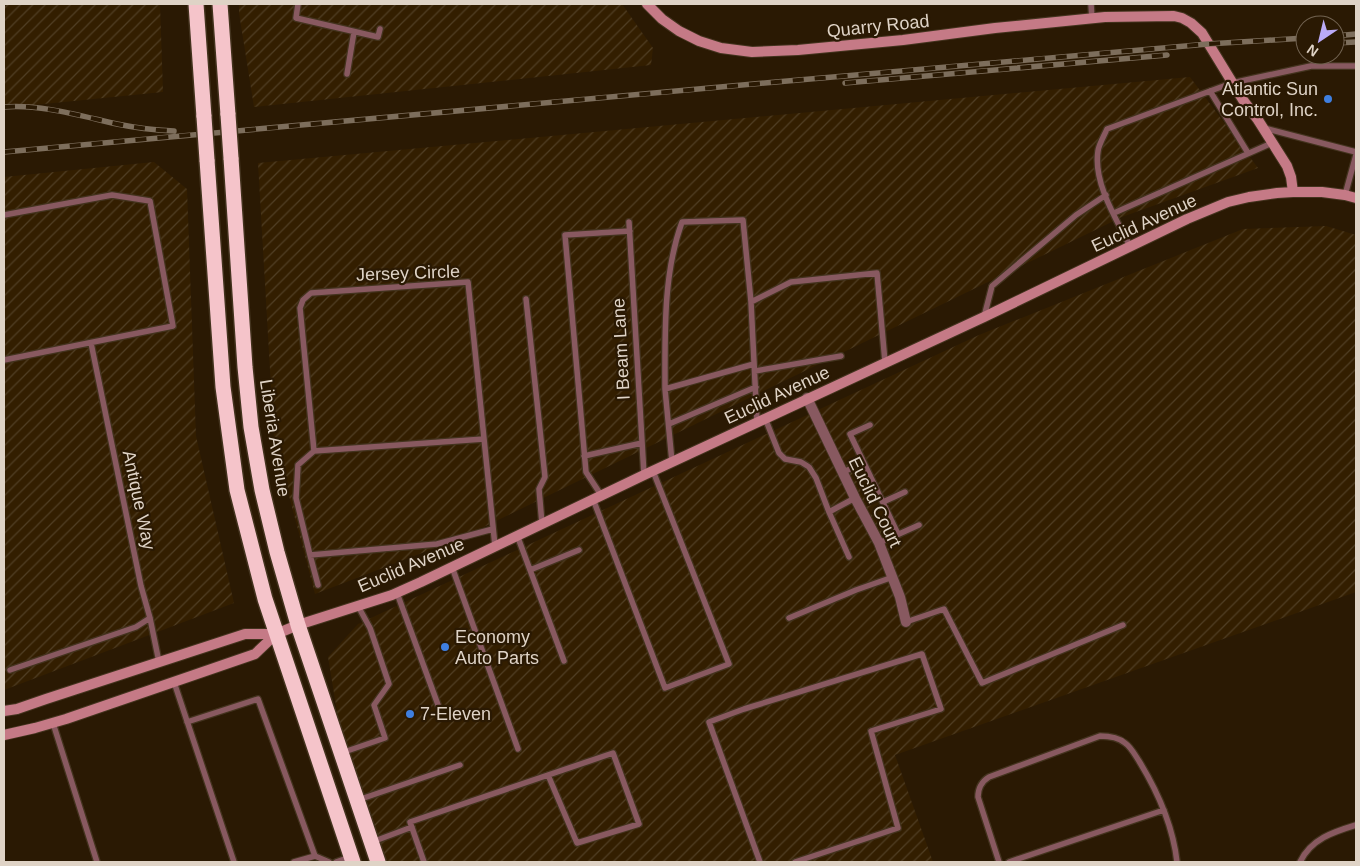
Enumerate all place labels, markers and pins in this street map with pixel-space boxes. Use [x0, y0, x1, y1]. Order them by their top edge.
place label: Atlantic Sun Control, Inc. [1221, 79, 1318, 120]
marker: Atlantic Sun Control, Inc. [1322, 93, 1334, 105]
place label: Economy Auto Parts [455, 627, 539, 668]
marker: Economy Auto Parts [439, 641, 451, 653]
place label: 7-Eleven [420, 704, 491, 724]
marker: 7-Eleven [404, 708, 416, 720]

